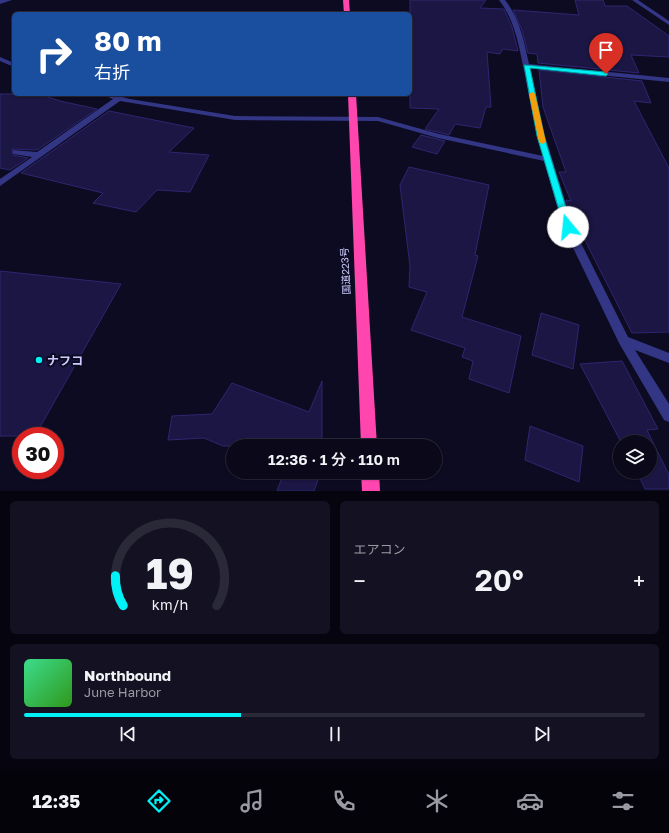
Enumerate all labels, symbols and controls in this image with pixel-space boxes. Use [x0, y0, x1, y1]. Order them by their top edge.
text: 80 m [94, 24, 162, 57]
icon: right [28, 28, 80, 80]
pin [589, 33, 623, 74]
icon: arrive [595, 39, 617, 61]
text: 右折 [94, 61, 130, 83]
position arrow [547, 206, 589, 248]
street label: 国道223号 [338, 247, 352, 295]
place label: ナフコ [47, 353, 83, 368]
marker: ナフコ [34, 355, 44, 365]
speed limit sign: 30 [12, 427, 64, 479]
map controls [613, 435, 657, 479]
button: layers [613, 435, 657, 479]
text: 12:36 · 1 分 · 110 m [268, 450, 400, 468]
text: エアコン [354, 541, 406, 557]
text: 19 [146, 547, 194, 597]
text: 20° [475, 562, 524, 598]
text: − [354, 567, 366, 594]
text: + [633, 567, 645, 594]
text: km/h [152, 595, 188, 612]
text: Northbound [84, 666, 171, 684]
text: June Harbor [84, 684, 161, 700]
icon: previous [117, 723, 139, 745]
icon: pause [324, 723, 346, 745]
icon: next [531, 723, 553, 745]
icon: directions [145, 787, 173, 815]
icon: music [238, 787, 266, 815]
icon: phone [330, 787, 358, 815]
icon: climate [423, 787, 451, 815]
icon: car [516, 787, 544, 815]
icon: filters [609, 787, 637, 815]
text: 12:35 [32, 790, 80, 812]

